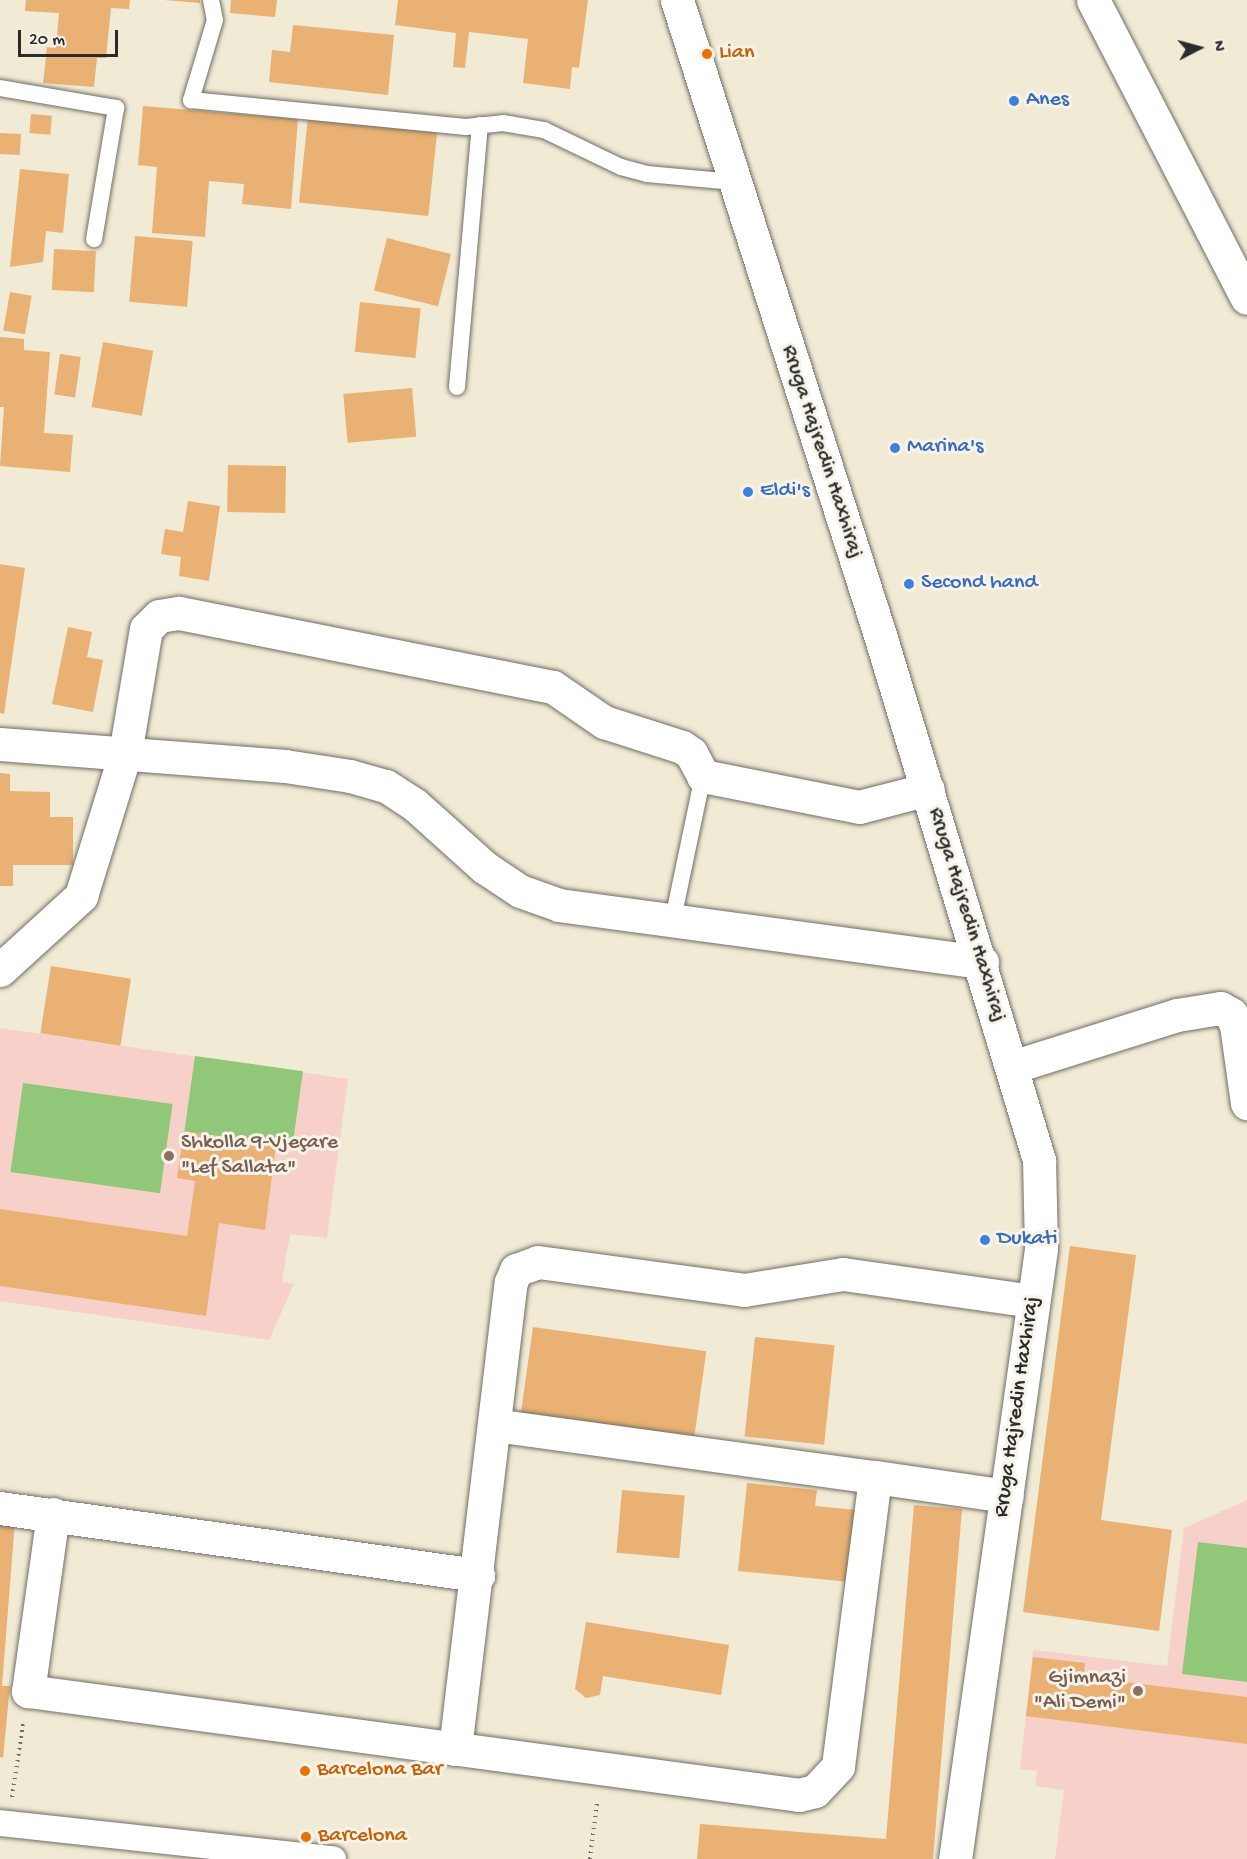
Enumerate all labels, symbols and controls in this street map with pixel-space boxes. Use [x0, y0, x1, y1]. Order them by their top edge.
scale bar [21, 18, 122, 56]
north arrow [1169, 18, 1229, 78]
text: 20 m [29, 30, 65, 51]
text: N [1207, 40, 1227, 52]
place label: Lian [719, 41, 754, 67]
marker: Lian [700, 47, 714, 61]
place label: Anes [1026, 88, 1069, 114]
marker: Anes [1007, 94, 1021, 108]
street label: Rruga Hajredin Haxhiraj [774, 342, 868, 562]
place label: Marina's [907, 435, 983, 461]
marker: Marina's [888, 441, 902, 455]
place label: Eldi's [760, 479, 810, 505]
marker: Eldi's [741, 485, 755, 499]
place label: Second hand [921, 571, 1037, 597]
marker: Second hand [902, 577, 916, 591]
street label: Rruga Hajredin Haxhiraj [921, 805, 1011, 1025]
place label: Shkolla 9-Vjeçare "Lef Sallata" [181, 1130, 338, 1182]
marker: Shkolla 9-Vjeçare "Lef Sallata" [162, 1149, 176, 1163]
place label: Dukati [997, 1227, 1057, 1253]
marker: Dukati [978, 1233, 992, 1247]
street label: Rruga Hajredin Haxhiraj [989, 1295, 1047, 1519]
place label: Gjimnazi "Ali Demi" [1034, 1665, 1126, 1717]
marker: Gjimnazi "Ali Demi" [1131, 1684, 1145, 1698]
place label: Barcelona Bar [317, 1758, 442, 1784]
marker: Barcelona Bar [298, 1764, 312, 1778]
place label: Barcelona [318, 1824, 407, 1850]
marker: Barcelona [299, 1830, 313, 1844]

